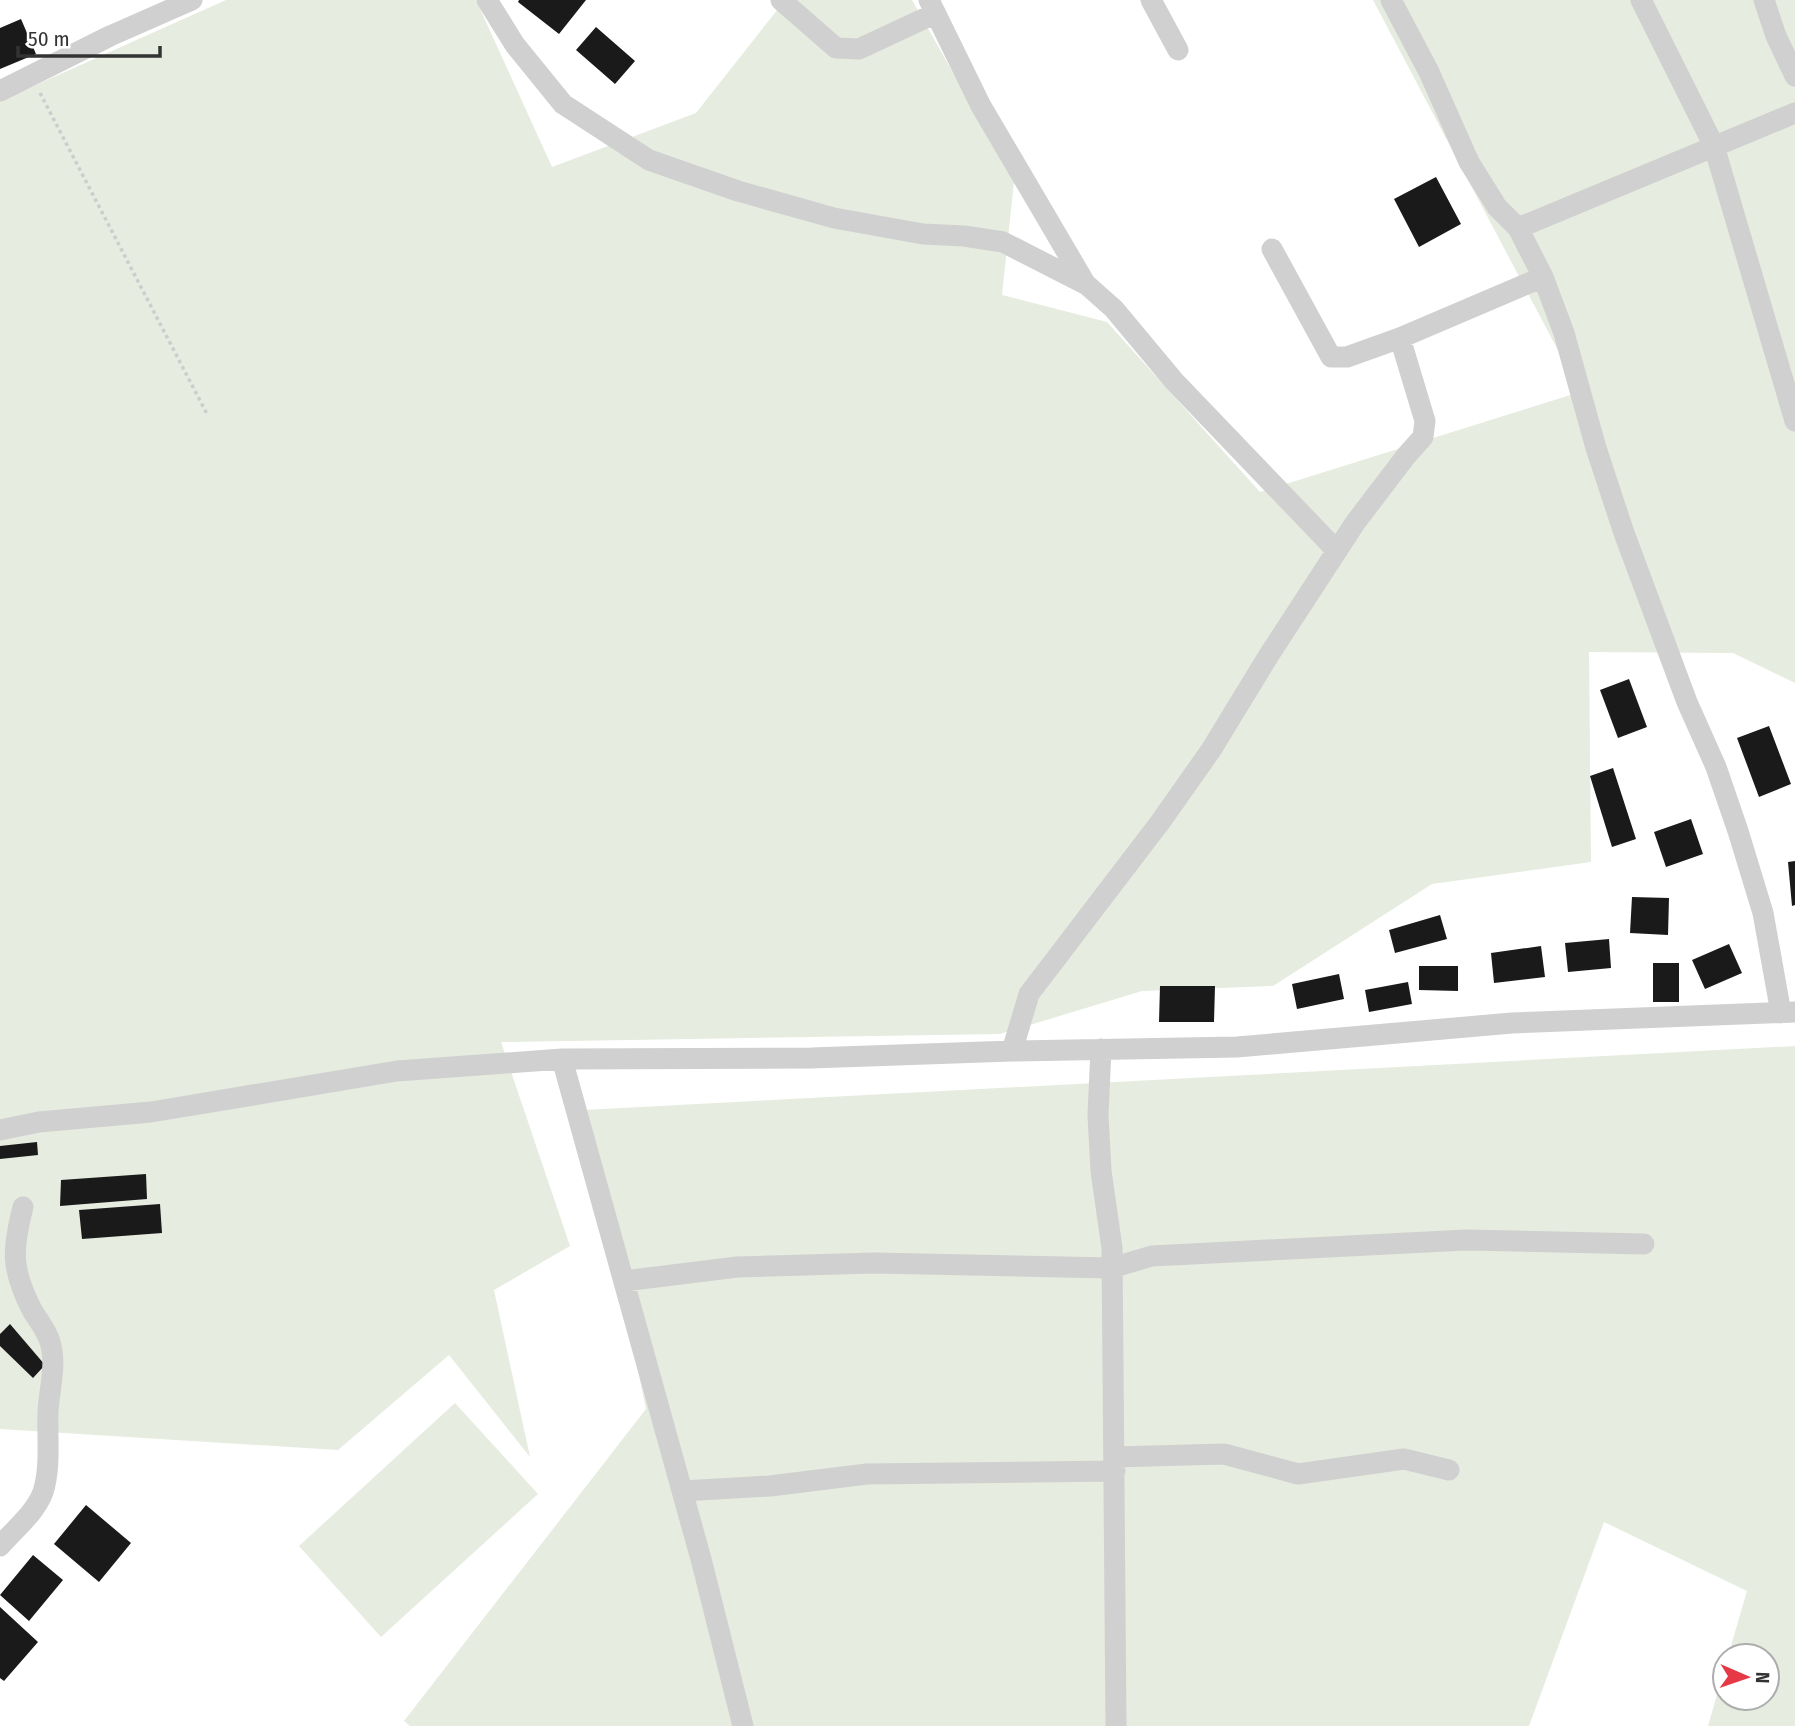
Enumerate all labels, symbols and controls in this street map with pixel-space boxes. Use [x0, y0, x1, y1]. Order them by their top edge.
scale bar [18, 14, 159, 58]
text: 50 m [28, 26, 70, 52]
north arrow [1711, 1642, 1781, 1712]
text: N [1751, 1671, 1774, 1684]

